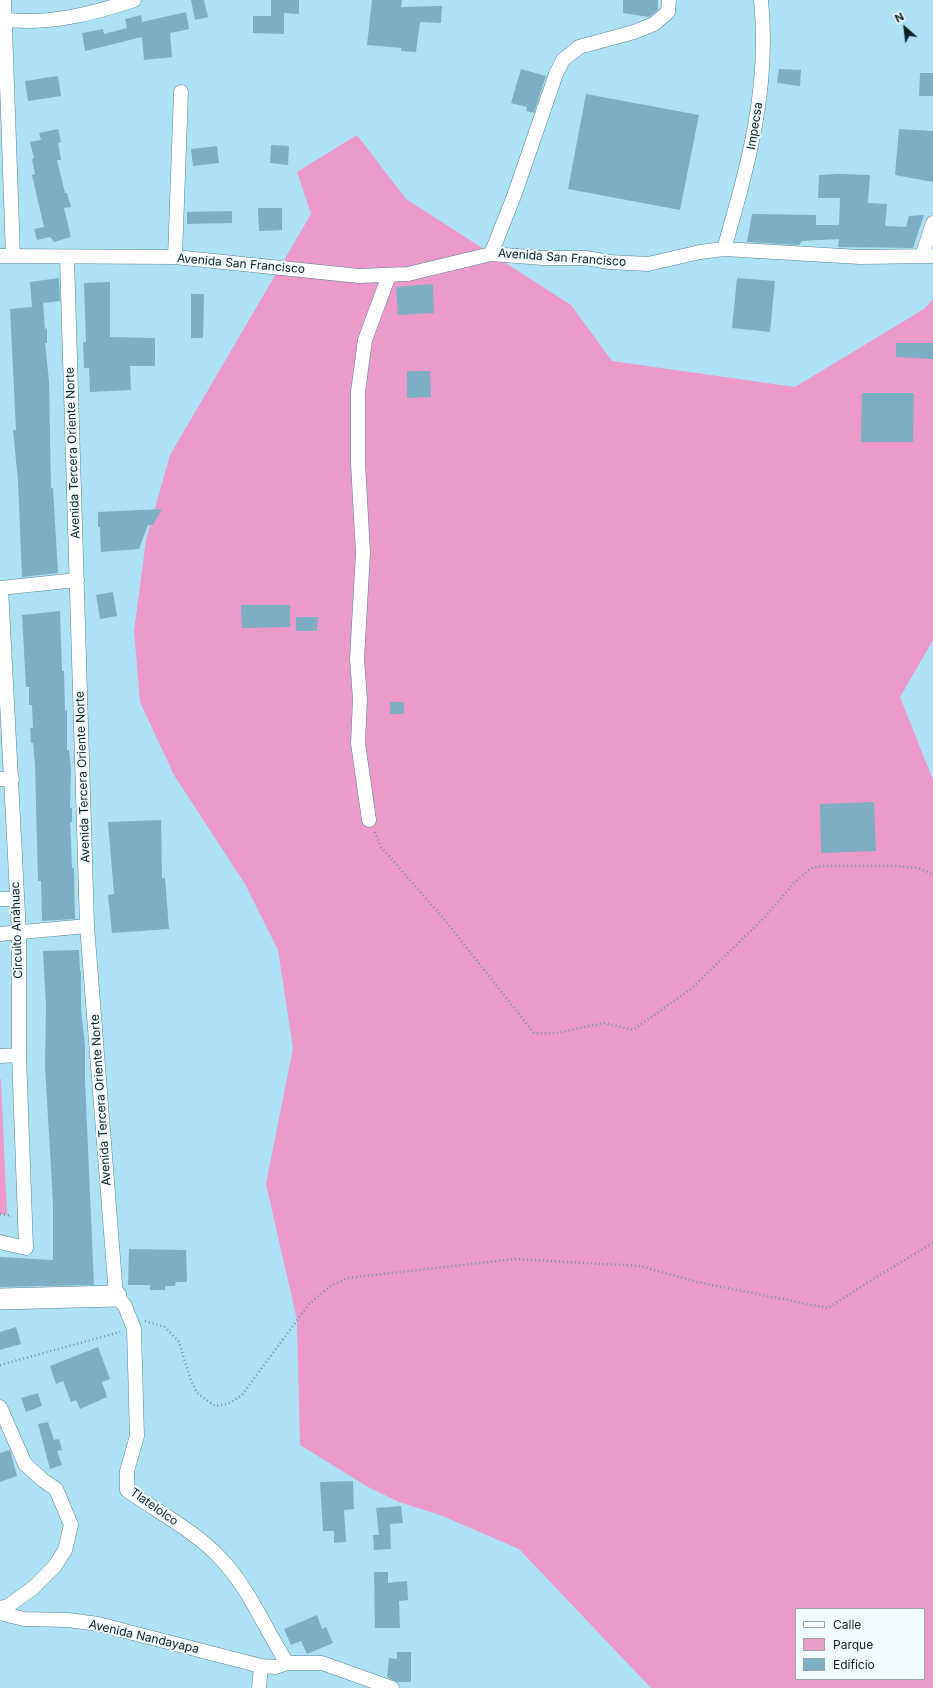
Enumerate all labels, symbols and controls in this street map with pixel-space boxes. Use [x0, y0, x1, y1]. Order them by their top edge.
north arrow [885, 8, 925, 48]
text: N [892, 9, 906, 26]
street label: Impecsa [744, 101, 766, 151]
street label: Avenida San Francisco [497, 246, 627, 270]
street label: Avenida San Francisco [176, 251, 306, 277]
street label: Avenida Tercera Oriente Norte [63, 367, 83, 539]
street label: Avenida Tercera Oriente Norte [73, 691, 93, 863]
street label: Circuito Anáhuac [8, 881, 26, 979]
street label: Avenida Tercera Oriente Norte [88, 1014, 114, 1186]
street label: Tlatelolco [127, 1485, 181, 1529]
legend [795, 1608, 925, 1680]
street label: Avenida Nandayapa [87, 1617, 201, 1657]
text: Calle [833, 1617, 861, 1632]
text: Parque [833, 1637, 873, 1652]
text: Edificio [833, 1657, 875, 1672]

